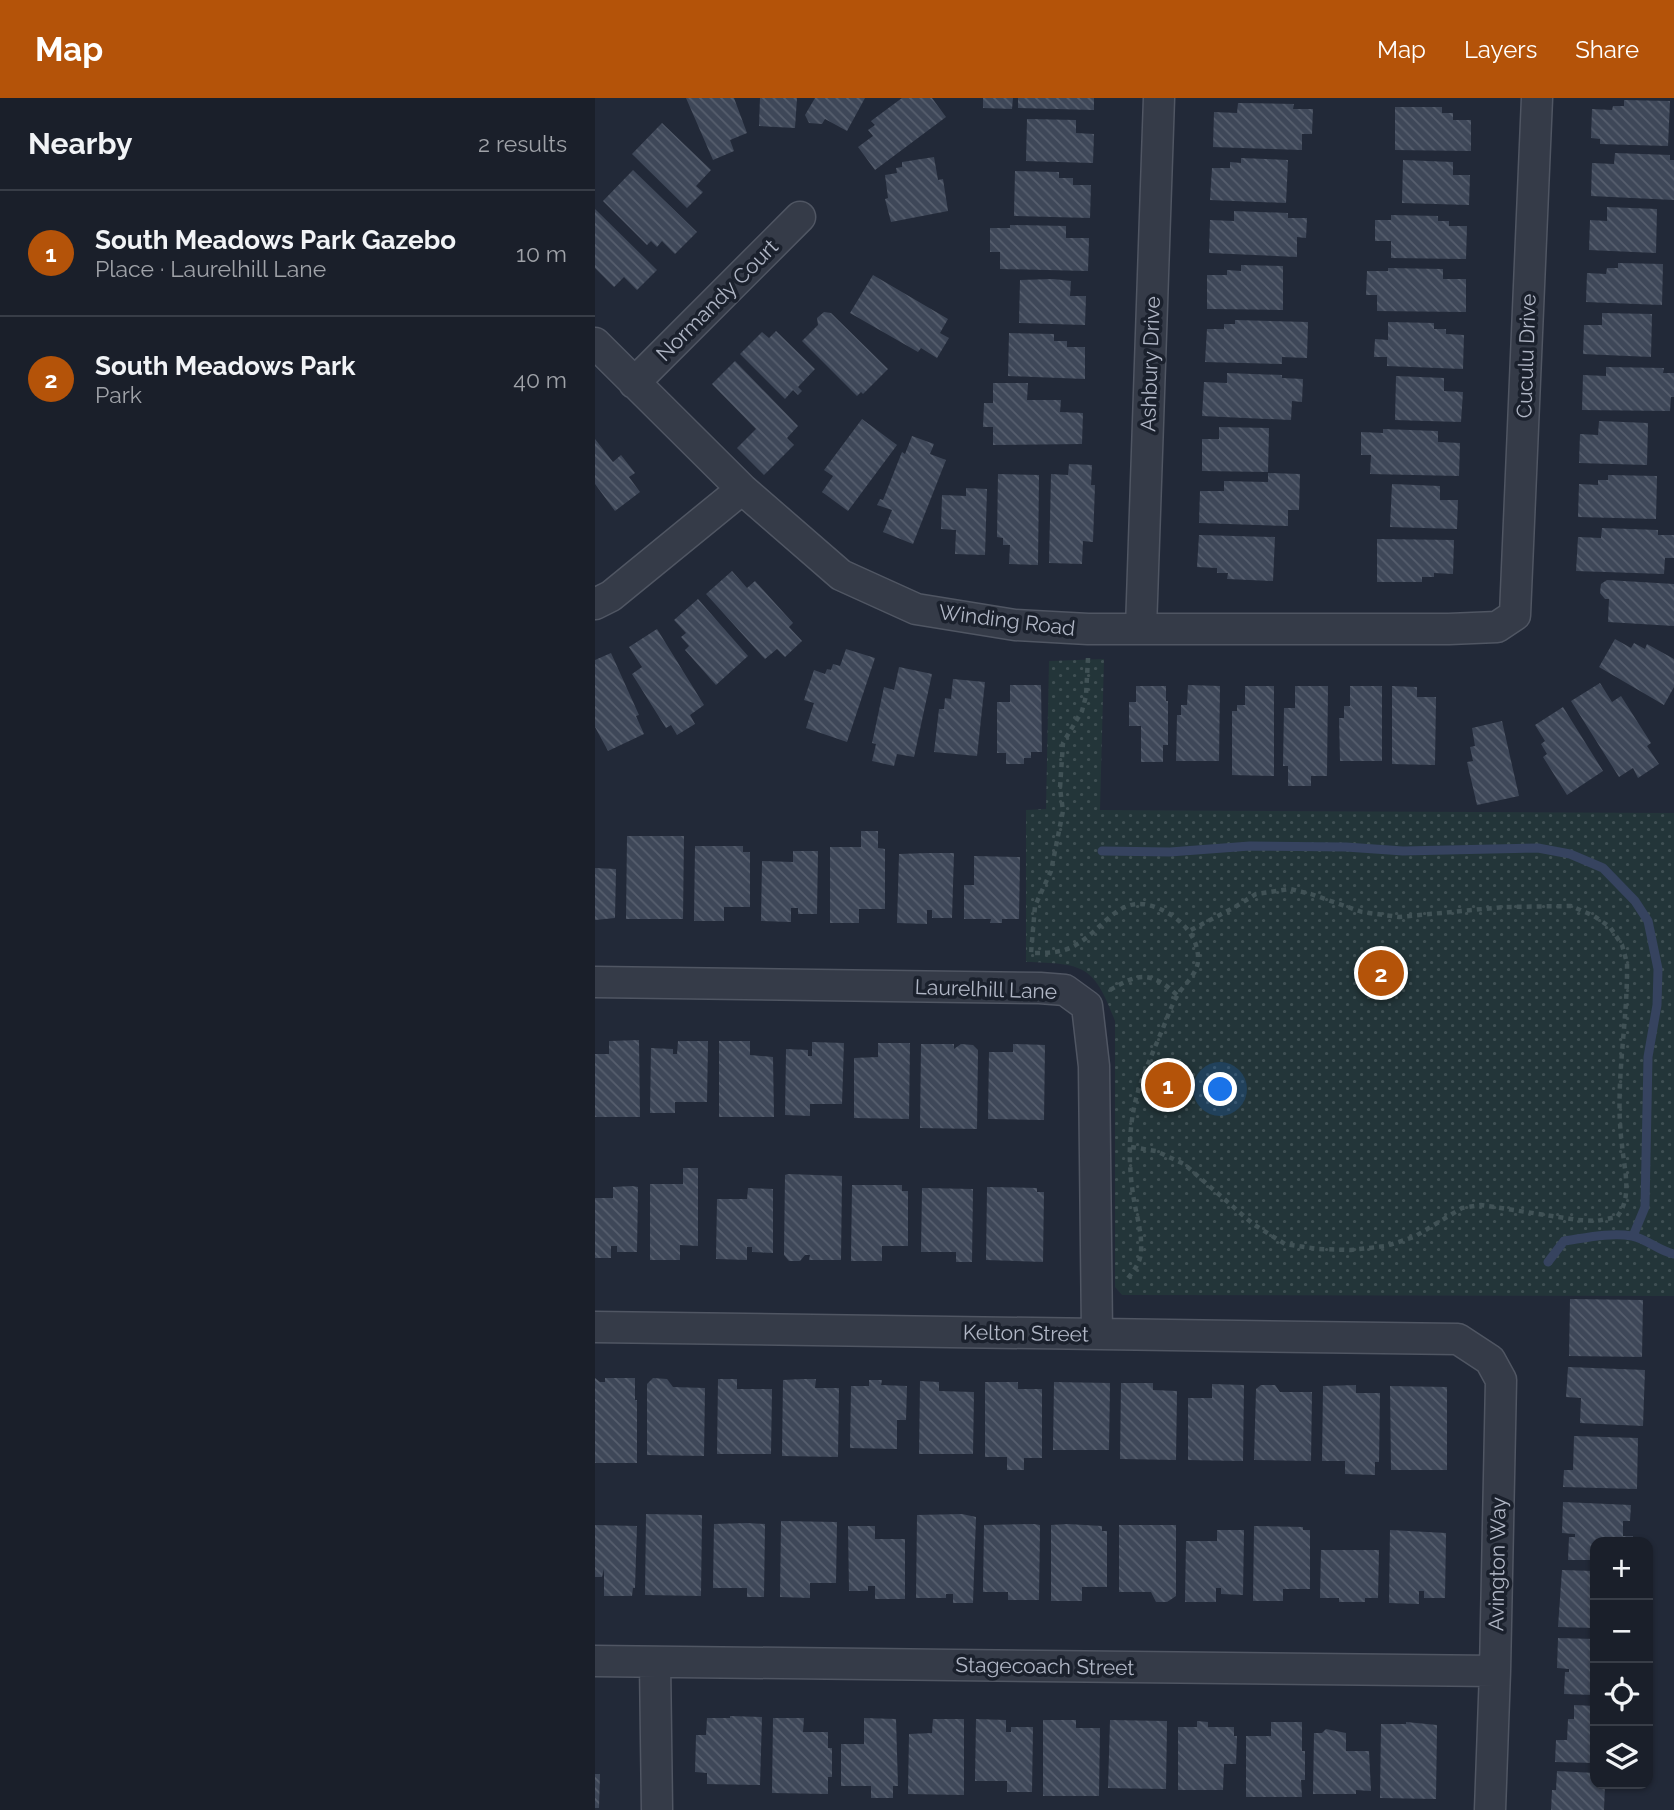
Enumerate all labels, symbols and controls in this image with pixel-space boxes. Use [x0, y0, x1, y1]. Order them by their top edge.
text: Map [35, 30, 103, 69]
text: Map [1377, 35, 1426, 64]
text: Layers [1464, 35, 1537, 64]
text: Share [1575, 35, 1639, 64]
text: Nearby [28, 126, 132, 161]
text: 2 results [478, 130, 567, 157]
text: South Meadows Park Gazebo [95, 225, 456, 255]
street label: Normandy Court [651, 234, 783, 366]
text: 1 [45, 240, 57, 267]
text: 10 m [516, 240, 567, 267]
text: Place · Laurelhill Lane [95, 255, 326, 282]
street label: Cuculu Drive [1511, 293, 1541, 419]
street label: Ashbury Drive [1135, 296, 1165, 432]
text: South Meadows Park [95, 351, 356, 381]
text: 2 [45, 366, 57, 393]
text: 40 m [513, 366, 567, 393]
text: Park [95, 381, 142, 408]
street label: Winding Road [937, 599, 1077, 641]
pin: 2 [1358, 947, 1404, 999]
street label: Laurelhill Lane [914, 974, 1058, 1004]
pin: 1 [1145, 1059, 1191, 1111]
your location [1203, 1072, 1237, 1106]
street label: Kelton Street [963, 1319, 1089, 1347]
street label: Avington Way [1483, 1497, 1511, 1631]
map controls [1590, 1537, 1653, 1789]
button: + [1590, 1537, 1653, 1600]
button: − [1590, 1600, 1653, 1663]
street label: Stagecoach Street [955, 1652, 1135, 1680]
button: locate [1590, 1663, 1653, 1726]
button: layers [1590, 1726, 1653, 1789]

